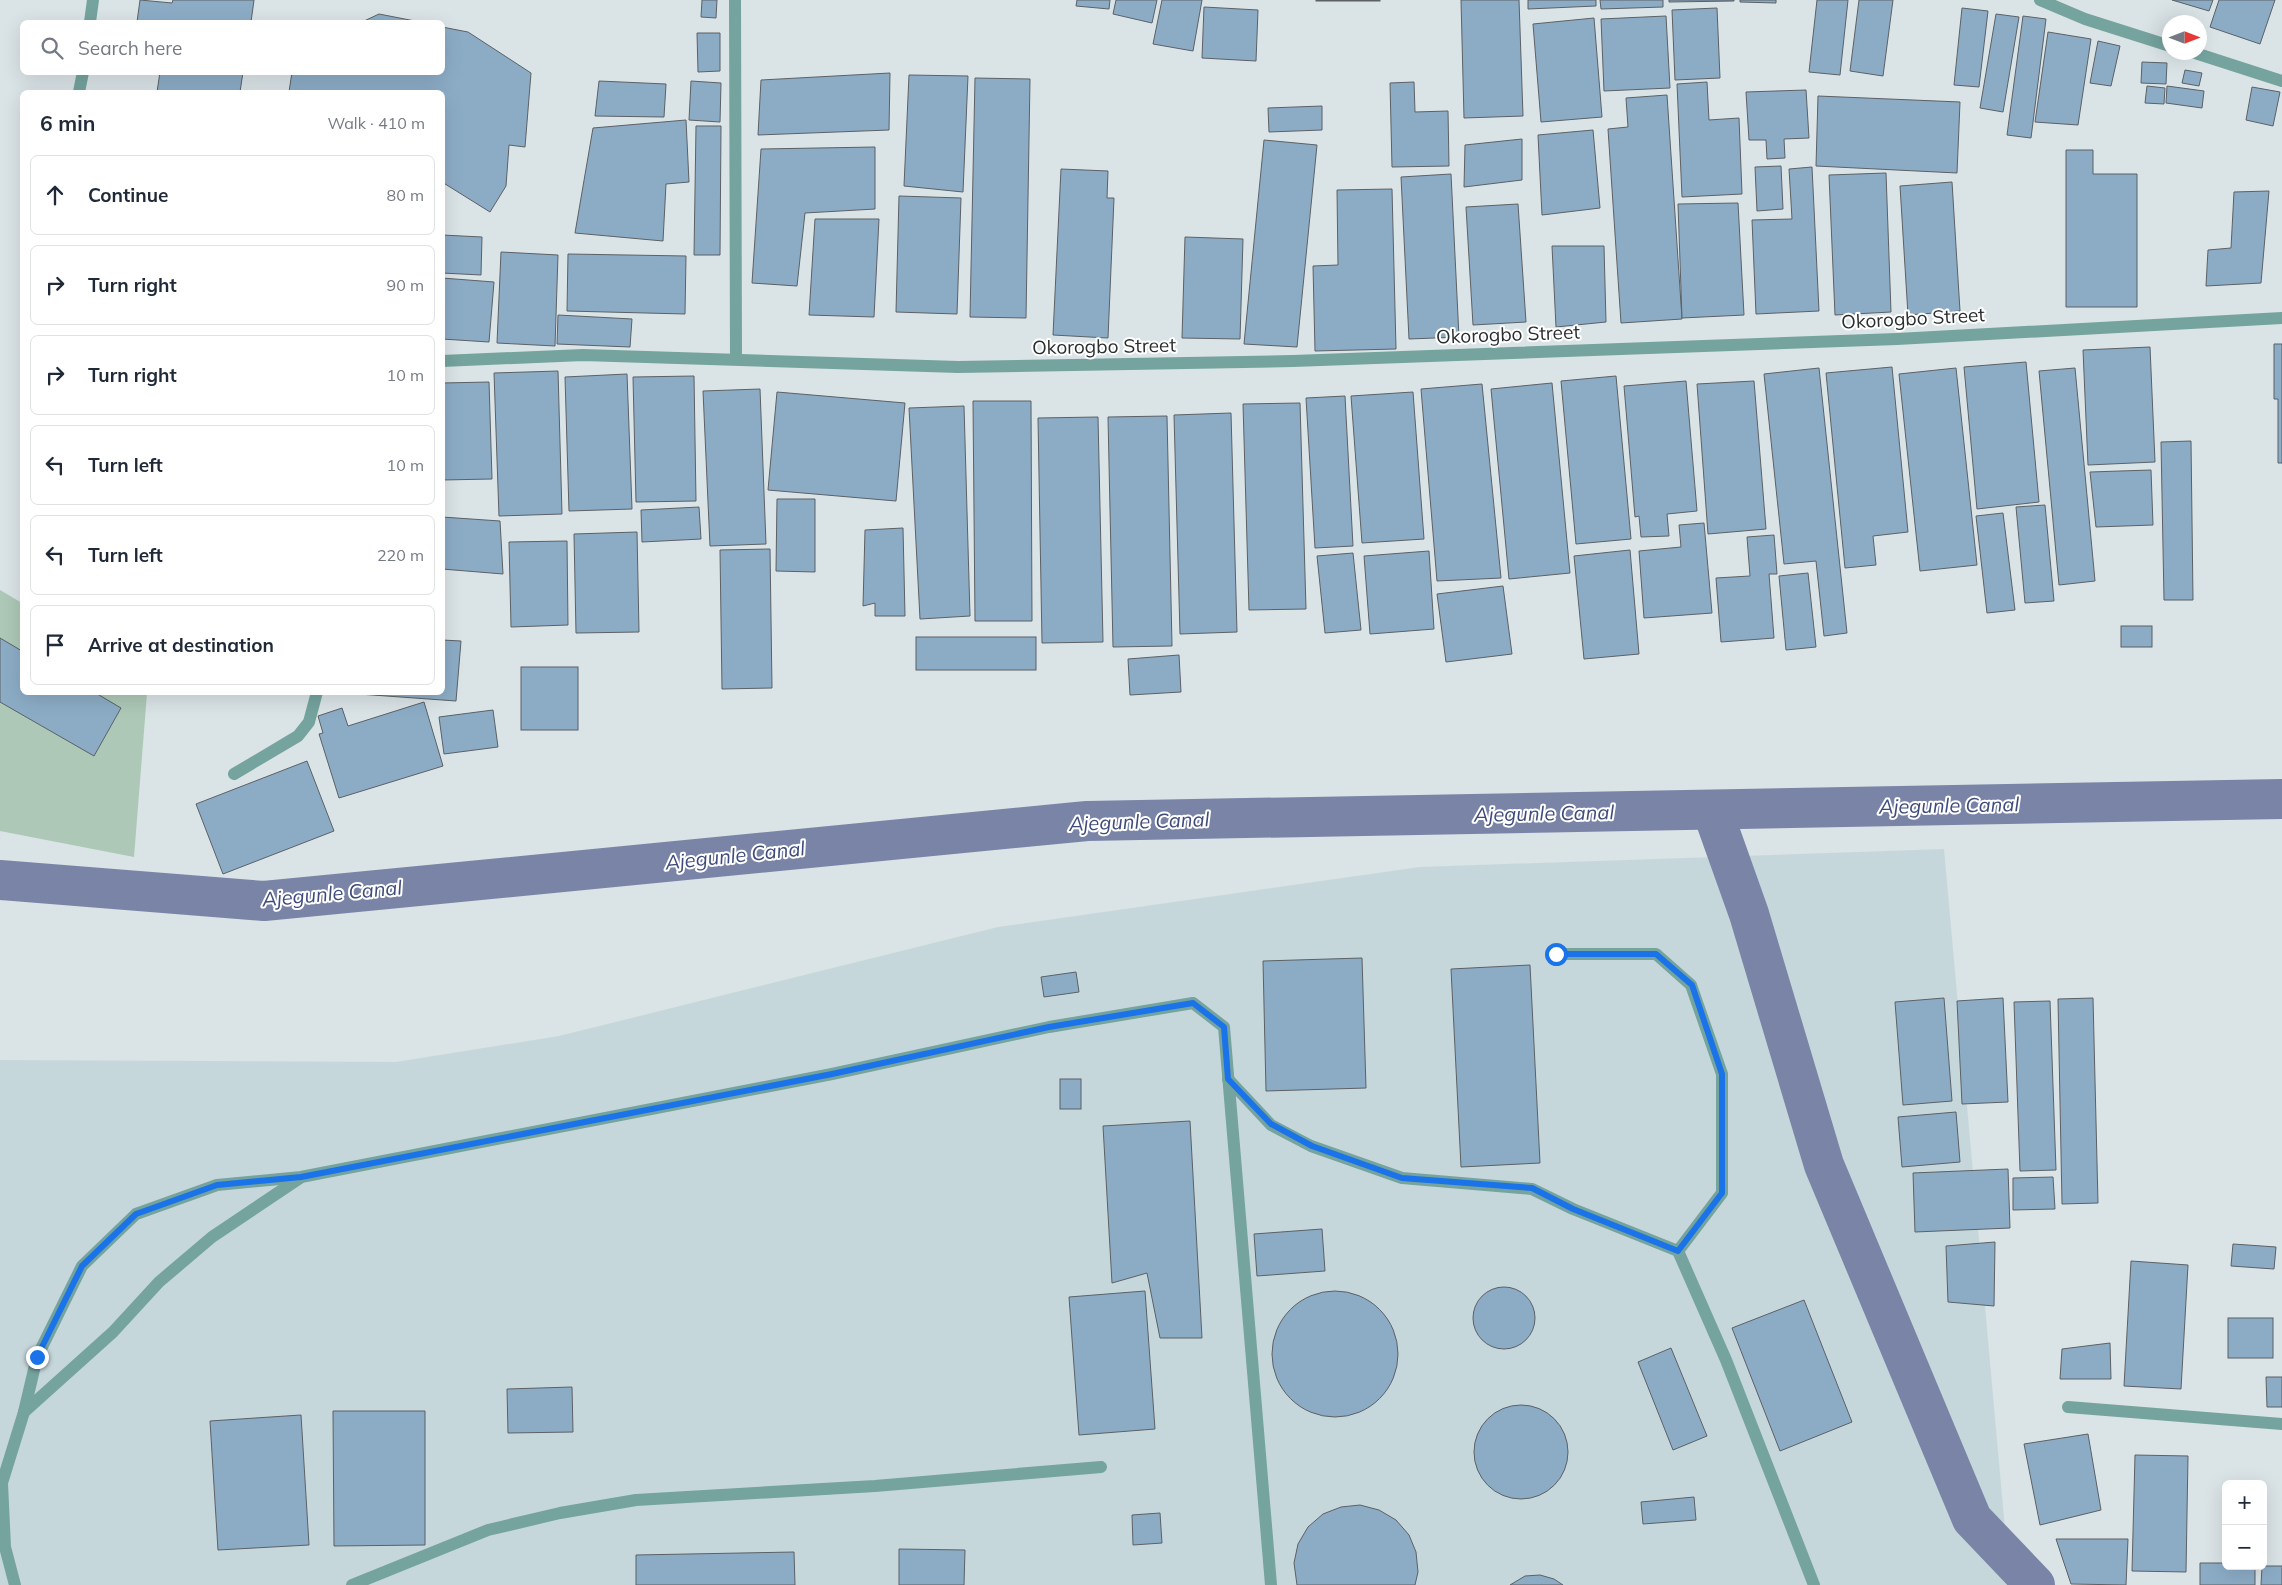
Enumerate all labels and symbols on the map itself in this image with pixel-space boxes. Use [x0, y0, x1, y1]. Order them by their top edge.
north arrow [2162, 15, 2207, 60]
street label: Okorogbo Street [1841, 302, 1986, 334]
street label: Okorogbo Street [1436, 319, 1581, 349]
street label: Okorogbo Street [1032, 333, 1176, 359]
water label: Ajegunle Canal [1878, 791, 2020, 819]
water label: Ajegunle Canal [1473, 799, 1615, 827]
water label: Ajegunle Canal [1067, 806, 1210, 836]
water label: Ajegunle Canal [663, 835, 806, 875]
water label: Ajegunle Canal [260, 874, 403, 912]
route start [1545, 943, 1568, 966]
route end [26, 1346, 49, 1369]

